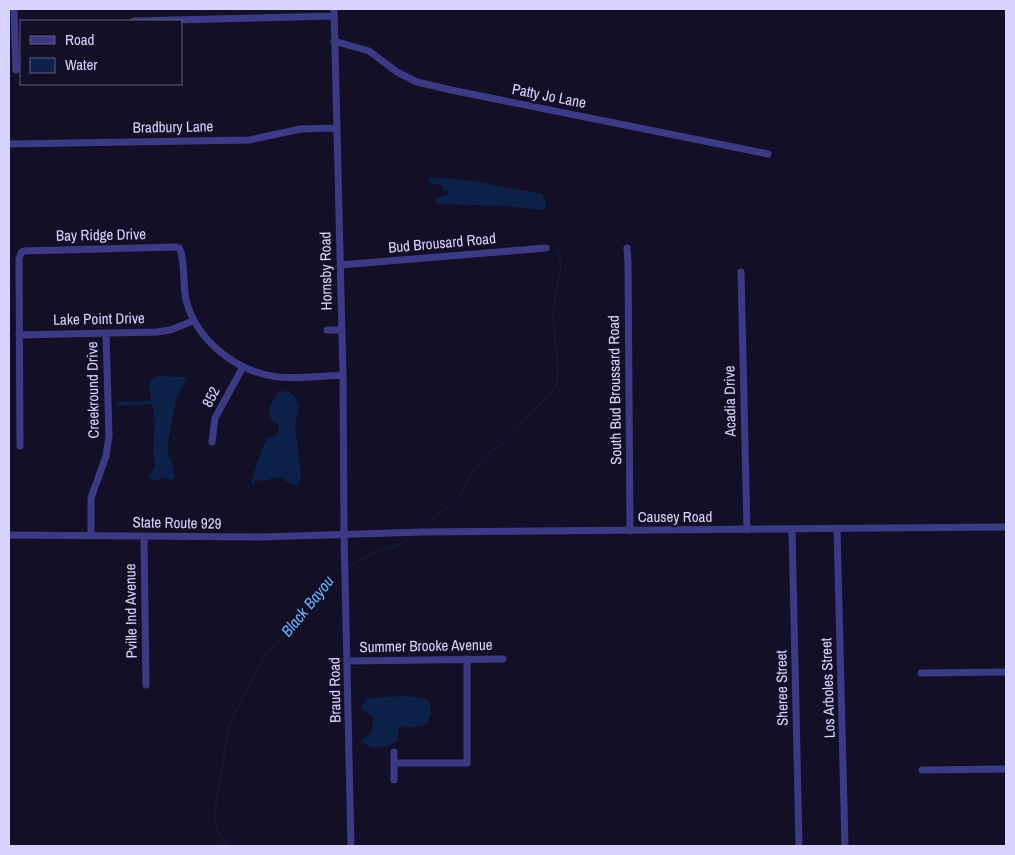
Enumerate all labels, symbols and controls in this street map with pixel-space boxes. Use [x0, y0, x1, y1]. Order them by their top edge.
legend [20, 20, 182, 85]
text: Road [65, 29, 94, 50]
text: Water [65, 54, 97, 75]
street label: Patty Jo Lane [510, 78, 588, 113]
street label: Bradbury Lane [132, 115, 214, 138]
street label: Bay Ridge Drive [56, 223, 146, 246]
street label: Bud Brousard Road [387, 227, 497, 258]
street label: Hornsby Road [314, 232, 337, 310]
street label: Lake Point Drive [53, 307, 145, 330]
street label: South Bud Broussard Road [603, 315, 626, 465]
street label: Creekround Drive [81, 341, 104, 439]
street label: Acadia Drive [718, 365, 741, 438]
street label: 852 [197, 383, 225, 411]
street label: Causey Road [638, 506, 712, 527]
street label: State Route 929 [132, 511, 222, 534]
street label: Pville Ind Avenue [119, 563, 142, 659]
water label: Black Bayou [276, 571, 338, 641]
street label: Summer Brooke Avenue [359, 634, 493, 657]
street label: Los Arboles Street [815, 637, 840, 739]
street label: Sheree Street [770, 649, 793, 726]
street label: Braud Road [323, 657, 346, 723]

